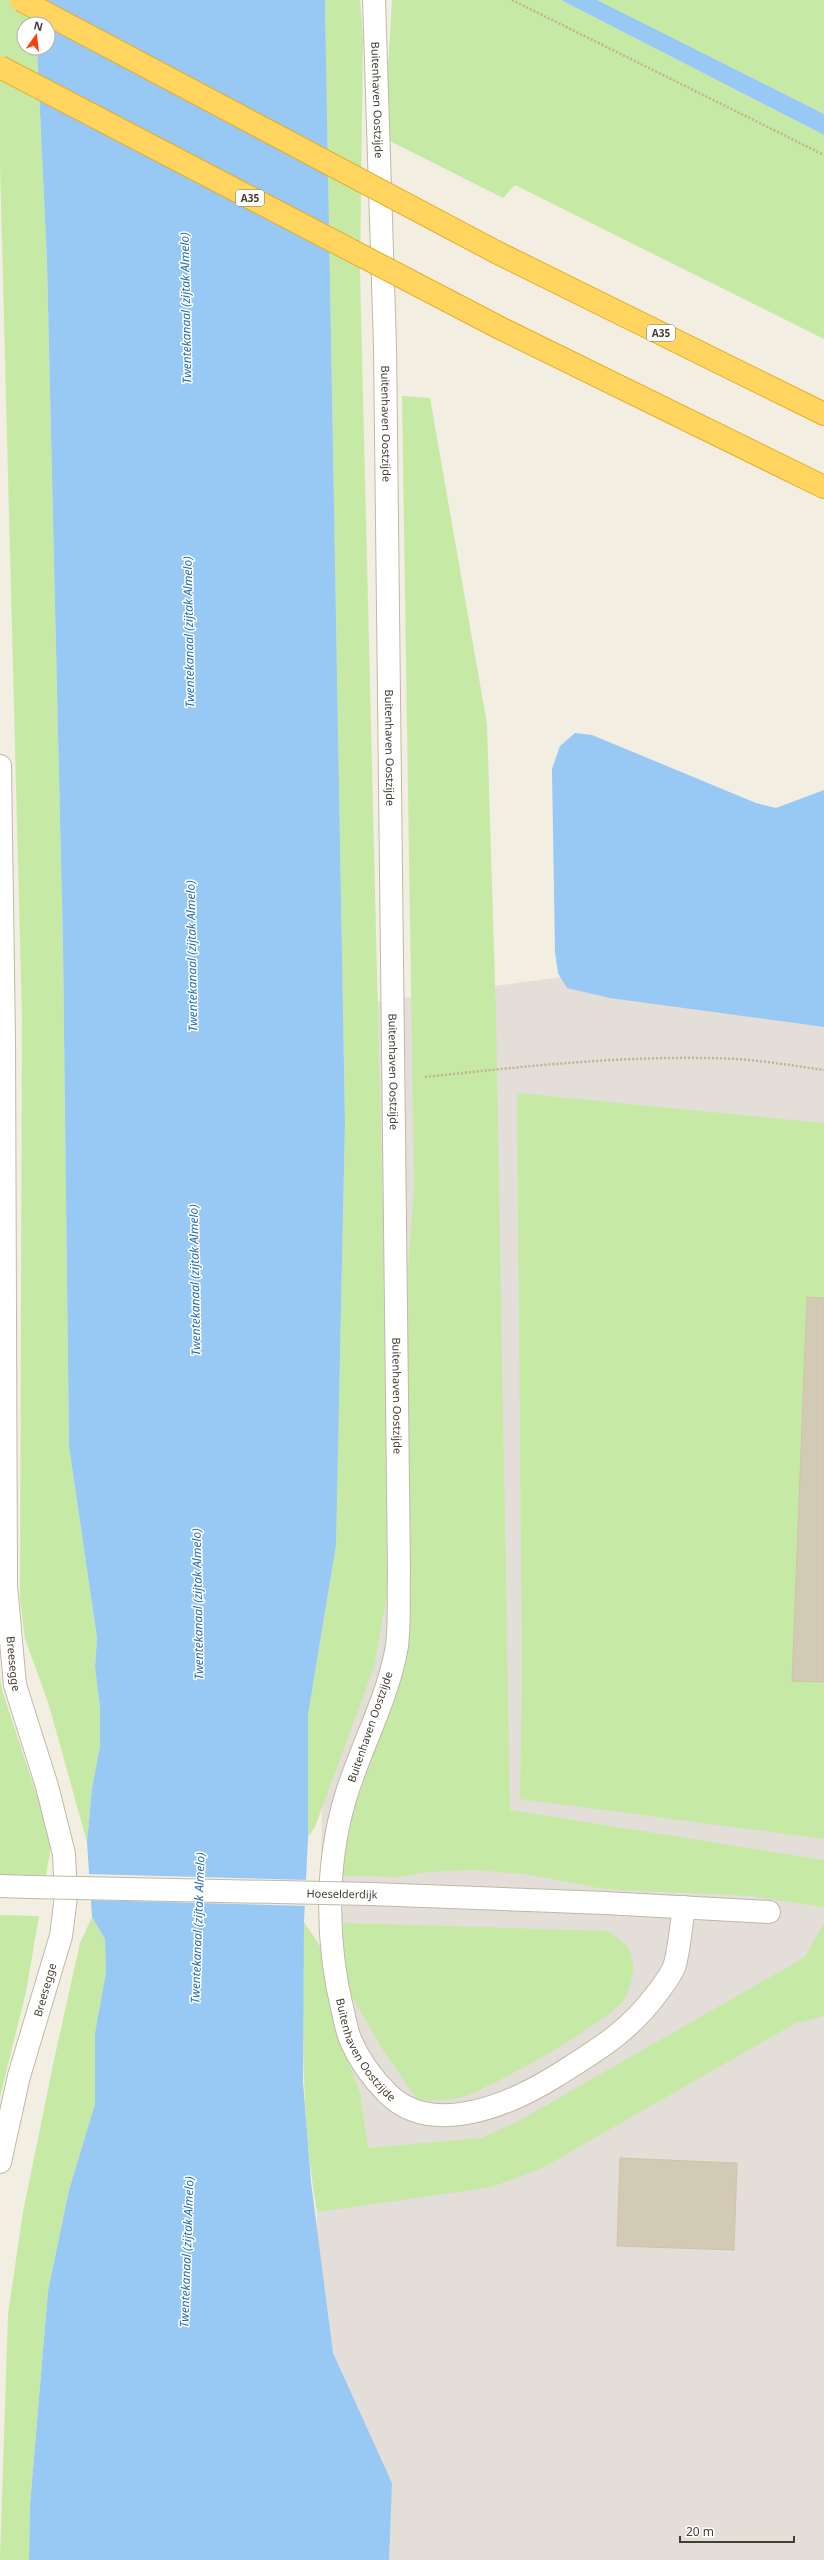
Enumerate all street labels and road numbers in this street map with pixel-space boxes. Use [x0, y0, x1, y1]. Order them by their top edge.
street label: Buitenhaven Oostzijde [368, 41, 387, 158]
road number: A35 [236, 190, 264, 206]
road number: A35 [647, 325, 675, 341]
street label: Buitenhaven Oostzijde [378, 365, 395, 482]
street label: Buitenhaven Oostzijde [382, 689, 398, 806]
street label: Buitenhaven Oostzijde [386, 1013, 402, 1130]
street label: Buitenhaven Oostzijde [389, 1337, 406, 1454]
street label: Breesegge [4, 1635, 24, 1693]
street label: Buitenhaven Oostzijde [343, 1669, 396, 1784]
street label: Hoeselderdijk [306, 1885, 378, 1902]
street label: Breesegge [30, 1961, 59, 2018]
street label: Buitenhaven Oostzijde [333, 1997, 399, 2104]

